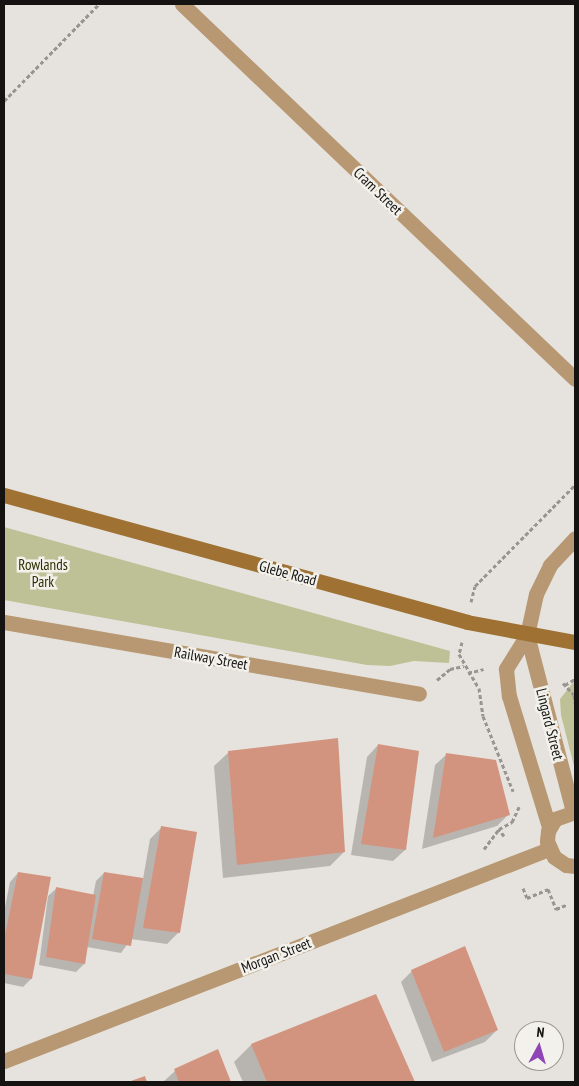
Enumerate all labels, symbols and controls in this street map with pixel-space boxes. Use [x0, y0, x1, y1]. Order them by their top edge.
street label: Cram Street [350, 163, 406, 219]
park label: Rowlands Park [18, 555, 68, 590]
street label: Glebe Road [257, 557, 319, 589]
street label: Railway Street [173, 643, 249, 673]
street label: Lingard Street [532, 686, 568, 762]
street label: Morgan Street [238, 933, 314, 977]
north arrow [514, 1021, 564, 1071]
text: N [536, 1023, 545, 1041]

